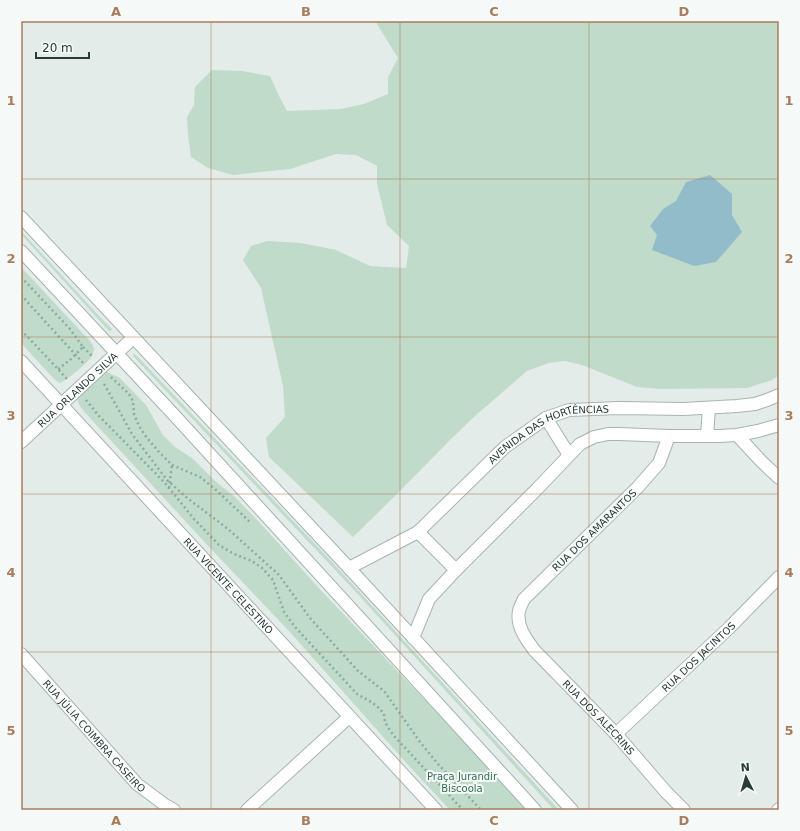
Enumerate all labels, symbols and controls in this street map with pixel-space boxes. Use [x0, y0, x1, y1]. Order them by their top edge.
text: A [111, 4, 121, 19]
text: B [301, 4, 311, 19]
text: C [489, 4, 499, 19]
text: D [679, 4, 690, 19]
scale bar [36, 34, 89, 60]
text: 20 m [42, 41, 73, 55]
text: 1 [6, 93, 16, 108]
text: 1 [784, 93, 794, 108]
text: 2 [6, 251, 16, 266]
text: 2 [784, 251, 794, 266]
street label: RUA ORLANDO SILVA [36, 350, 120, 430]
street label: AVENIDA DAS HORTÊNCIAS [486, 403, 609, 466]
text: 3 [6, 408, 16, 423]
text: 3 [784, 408, 794, 423]
street label: RUA DOS AMARANTOS [550, 487, 639, 574]
street label: RUA VICENTE CELESTINO [181, 536, 275, 636]
text: 4 [6, 565, 16, 580]
text: 4 [784, 565, 794, 580]
street label: RUA DOS JACINTOS [660, 620, 738, 694]
street label: RUA JÚLIA COIMBRA CASEIRO [41, 678, 148, 795]
street label: RUA DOS ALECRINS [560, 678, 636, 757]
text: 5 [6, 723, 16, 738]
text: 5 [784, 723, 794, 738]
north arrow [726, 757, 766, 797]
text: N [740, 761, 750, 774]
park label: Praça Jurandir Biscoola [427, 771, 498, 794]
text: A [111, 813, 121, 828]
text: B [301, 813, 311, 828]
text: C [489, 813, 499, 828]
text: D [679, 813, 690, 828]

